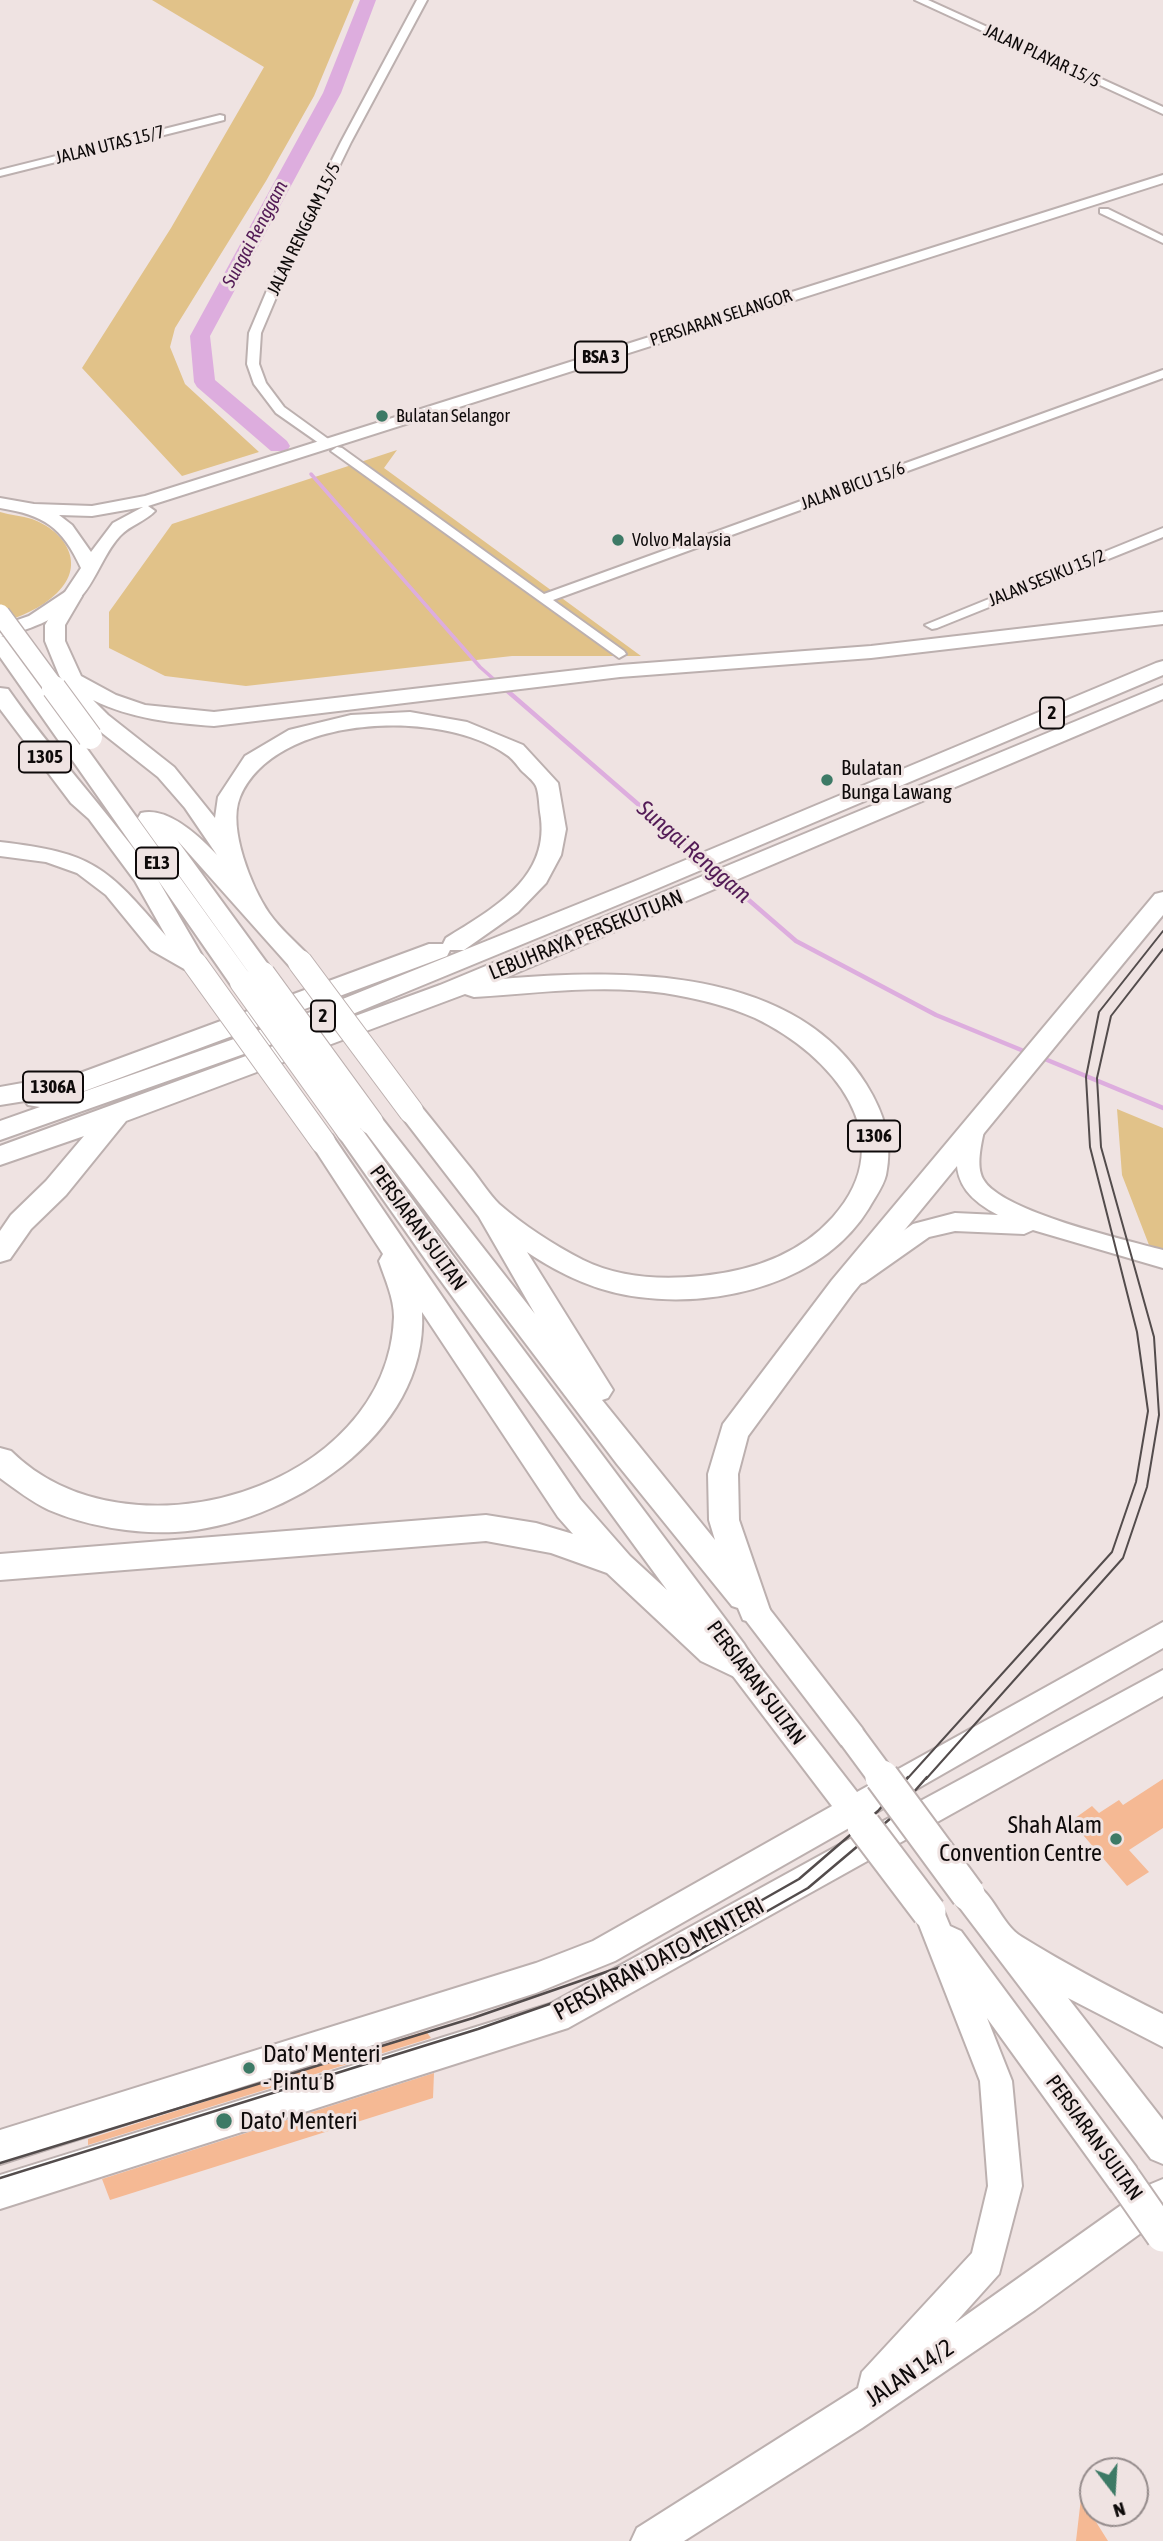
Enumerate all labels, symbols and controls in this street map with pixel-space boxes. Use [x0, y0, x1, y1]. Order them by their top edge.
street label: JALAN PLAYAR 15/5 [980, 20, 1104, 92]
street label: JALAN UTAS 15/7 [53, 121, 167, 169]
street label: JALAN RENGGAM 15/5 [263, 159, 345, 299]
water label: Sungai Renggam [217, 177, 293, 291]
street label: PERSIARAN SELANGOR [647, 285, 795, 351]
road number: BSA 3 [575, 342, 627, 372]
place label: Bulatan Selangor [396, 405, 510, 427]
marker: Bulatan Selangor [374, 408, 390, 424]
street label: JALAN BICU 15/6 [798, 457, 908, 515]
place label: Volvo Malaysia [632, 529, 731, 551]
marker: Volvo Malaysia [610, 532, 626, 548]
street label: JALAN SESIKU 15/2 [985, 545, 1109, 611]
road number: 2 [1040, 698, 1064, 728]
road number: 1305 [19, 742, 71, 772]
place label: Bulatan Bunga Lawang [841, 755, 952, 805]
marker: Bulatan Bunga Lawang [819, 772, 835, 788]
water label: Sungai Renggam [631, 795, 757, 909]
road number: E13 [136, 848, 178, 878]
street label: LEBUHRAYA PERSEKUTUAN [485, 884, 687, 986]
road number: 2 [311, 1000, 335, 1032]
road number: 1306A [23, 1072, 83, 1102]
road number: 1306 [848, 1120, 900, 1152]
street label: PERSIARAN SULTAN [364, 1160, 472, 1296]
street label: PERSIARAN SULTAN [701, 1616, 811, 1750]
place label: Shah Alam Convention Centre [939, 1811, 1102, 1867]
marker: Shah Alam Convention Centre [1108, 1831, 1124, 1847]
street label: PERSIARAN DATO MENTERI [549, 1891, 769, 2027]
place label: Dato' Menteri - Pintu B [263, 2040, 381, 2096]
marker: Dato' Menteri - Pintu B [241, 2060, 257, 2076]
street label: PERSIARAN SULTAN [1040, 2070, 1148, 2206]
place label: Dato' Menteri [240, 2107, 358, 2135]
marker: Dato' Menteri [214, 2111, 234, 2131]
street label: JALAN 14/2 [861, 2333, 959, 2413]
north arrow [1079, 2457, 1149, 2527]
text: N [1111, 2498, 1128, 2522]

